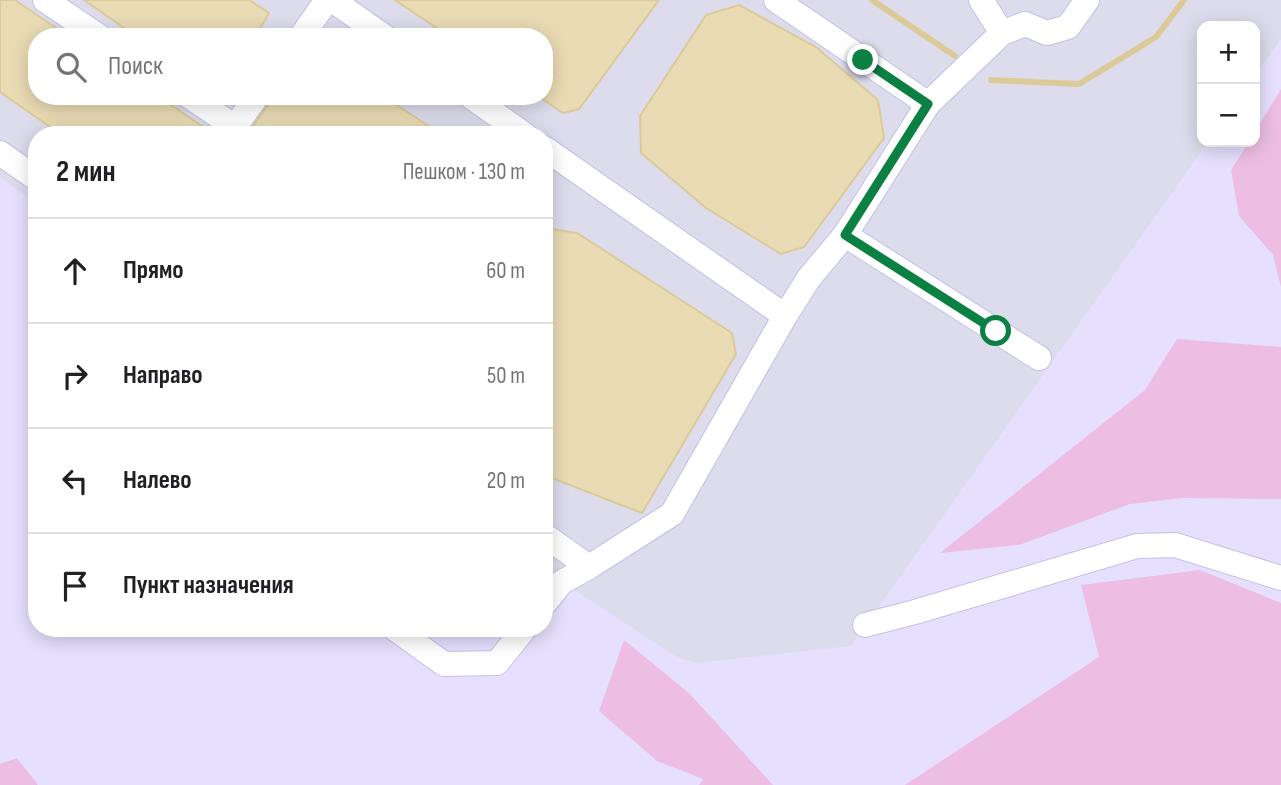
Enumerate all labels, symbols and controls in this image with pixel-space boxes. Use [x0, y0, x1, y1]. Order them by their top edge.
map controls [1197, 21, 1260, 147]
button: + [1197, 21, 1260, 84]
search box [28, 28, 553, 105]
route end [847, 44, 878, 75]
icon: search [52, 48, 90, 86]
text: Поиск [108, 51, 163, 82]
button: − [1197, 84, 1260, 147]
text: 2 мин [56, 154, 116, 190]
text: Пешком · 130 m [403, 158, 525, 186]
icon: ahead [56, 252, 94, 290]
text: Прямо [123, 255, 184, 286]
text: 60 m [486, 257, 525, 285]
route start [980, 315, 1011, 346]
icon: right [56, 357, 94, 395]
text: Направо [123, 360, 202, 391]
text: 50 m [487, 362, 525, 390]
icon: left [56, 462, 94, 500]
text: Налево [123, 465, 192, 496]
text: 20 m [487, 467, 525, 495]
icon: arrive [56, 567, 94, 605]
text: Пункт назначения [123, 570, 294, 601]

